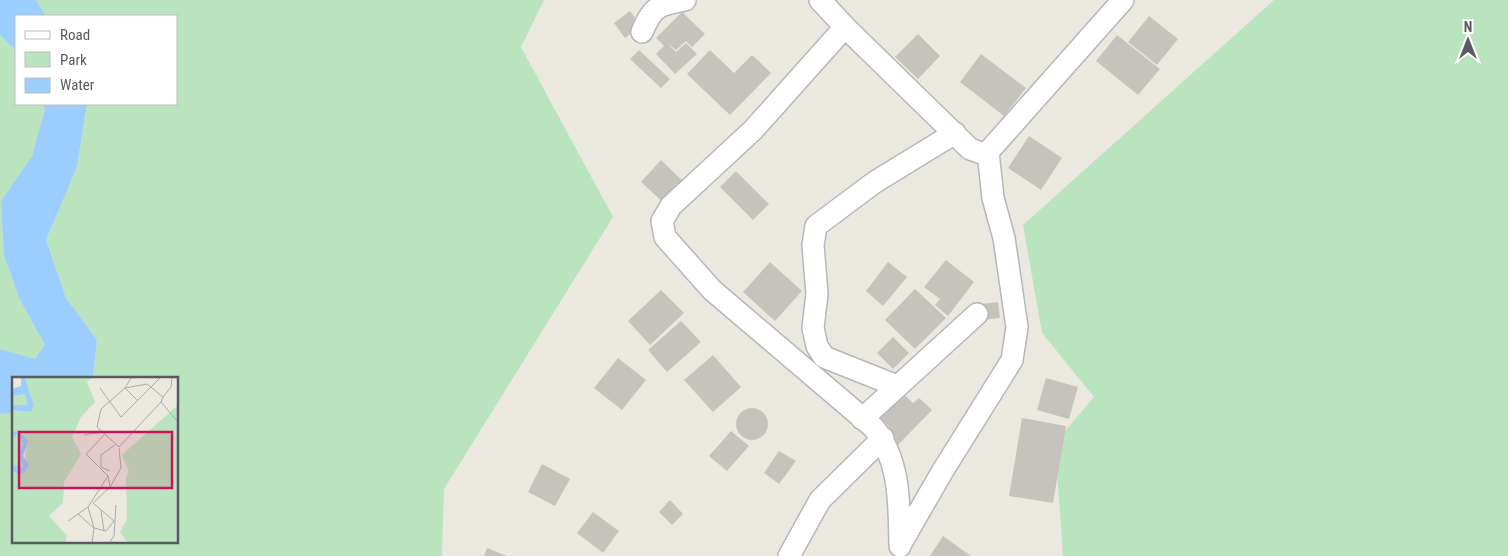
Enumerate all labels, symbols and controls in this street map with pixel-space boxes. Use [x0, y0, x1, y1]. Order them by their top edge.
legend [15, 15, 178, 105]
north arrow [1443, 15, 1493, 65]
text: N [1464, 19, 1472, 35]
text: Road [60, 26, 90, 44]
text: Park [60, 51, 87, 69]
text: Water [60, 76, 95, 94]
inset map [12, 377, 179, 544]

